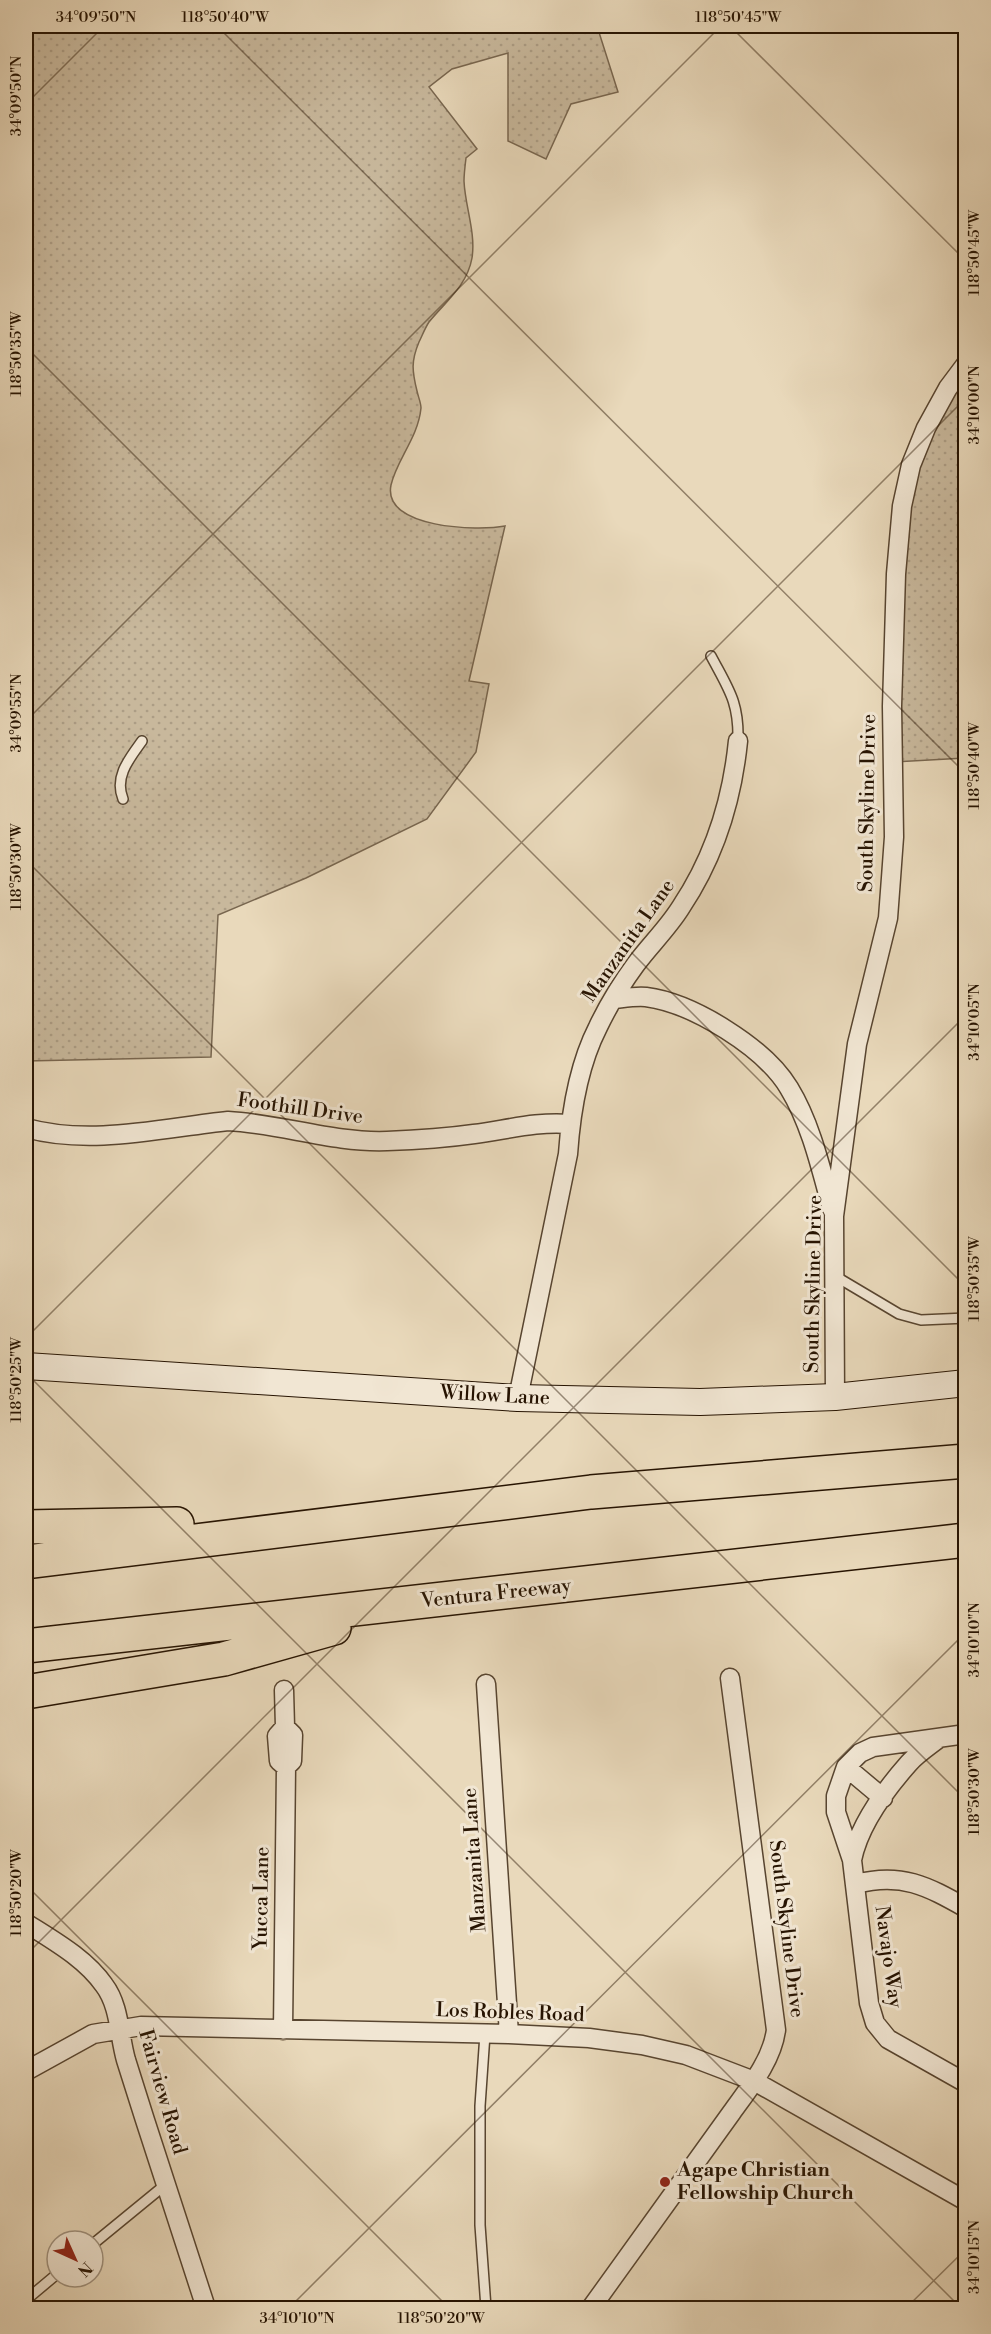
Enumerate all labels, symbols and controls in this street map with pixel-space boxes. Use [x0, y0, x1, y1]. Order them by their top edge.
text: 34°09'50"N [56, 8, 136, 27]
text: 118°50'40"W [181, 8, 269, 27]
text: 118°50'45"W [695, 8, 781, 27]
text: 34°09'50"N [7, 56, 26, 136]
text: 118°50'45"W [965, 210, 984, 296]
text: 118°50'35"W [7, 311, 26, 397]
text: 34°10'00"N [965, 365, 984, 445]
text: 34°09'55"N [7, 674, 26, 752]
street label: South Skyline Drive [854, 714, 882, 892]
text: 118°50'40"W [965, 722, 984, 810]
text: 118°50'30"W [7, 823, 26, 911]
street label: Manzanita Lane [577, 875, 681, 1007]
text: 34°10'05"N [965, 983, 984, 1061]
street label: Foothill Drive [235, 1088, 365, 1130]
street label: South Skyline Drive [800, 1195, 828, 1373]
text: 118°50'35"W [965, 1236, 984, 1322]
text: 118°50'25"W [7, 1337, 26, 1423]
street label: Willow Lane [438, 1381, 551, 1411]
street label: Ventura Freeway [419, 1574, 573, 1614]
text: 34°10'10"N [965, 1602, 984, 1678]
text: 118°50'30"W [965, 1748, 984, 1836]
street label: Manzanita Lane [457, 1787, 493, 1933]
street label: South Skyline Drive [763, 1839, 809, 2019]
street label: Yucca Lane [249, 1846, 275, 1951]
text: 118°50'20"W [7, 1849, 26, 1937]
street label: Navajo Way [868, 1904, 908, 2010]
street label: Los Robles Road [435, 1998, 585, 2028]
street label: Fairview Road [132, 2027, 192, 2158]
place label: Agape Christian Fellowship Church [676, 2158, 854, 2206]
marker: Agape Christian Fellowship Church [658, 2175, 672, 2189]
text: 34°10'15"N [965, 2220, 984, 2294]
north arrow [45, 2229, 105, 2289]
text: N [73, 2257, 96, 2281]
text: 34°10'10"N [259, 2309, 335, 2328]
text: 118°50'20"W [397, 2309, 485, 2328]

